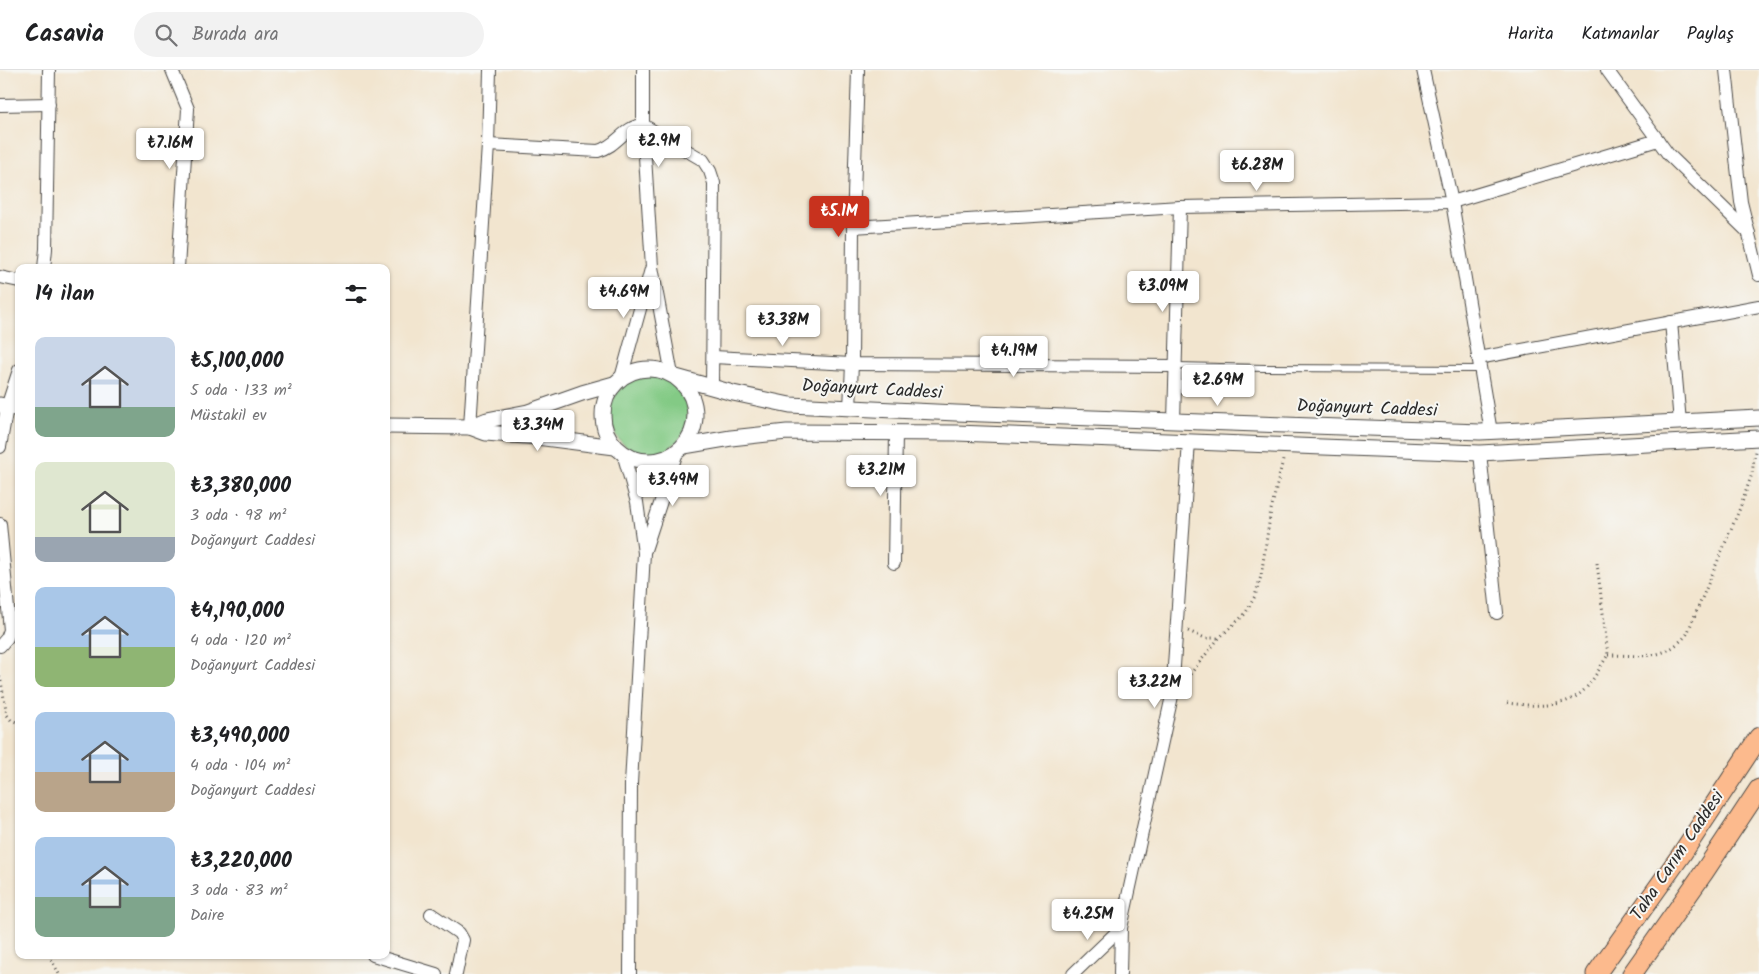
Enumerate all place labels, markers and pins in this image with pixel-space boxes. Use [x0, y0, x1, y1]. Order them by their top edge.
pin: ₺2.9M [624, 126, 694, 168]
pin: ₺7.16M [129, 128, 211, 170]
pin: ₺6.28M [1216, 150, 1298, 192]
pin: ₺5.1M [804, 196, 874, 238]
pin: ₺3.09M [1122, 270, 1204, 313]
pin: ₺4.69M [583, 276, 665, 319]
pin: ₺3.38M [742, 304, 824, 347]
pin: ₺4.19M [973, 336, 1055, 378]
pin: ₺2.69M [1177, 364, 1259, 407]
pin: ₺3.34M [497, 410, 579, 452]
pin: ₺3.21M [840, 454, 922, 497]
pin: ₺3.49M [632, 464, 714, 507]
pin: ₺3.22M [1114, 666, 1196, 709]
pin: ₺4.25M [1047, 898, 1129, 941]

